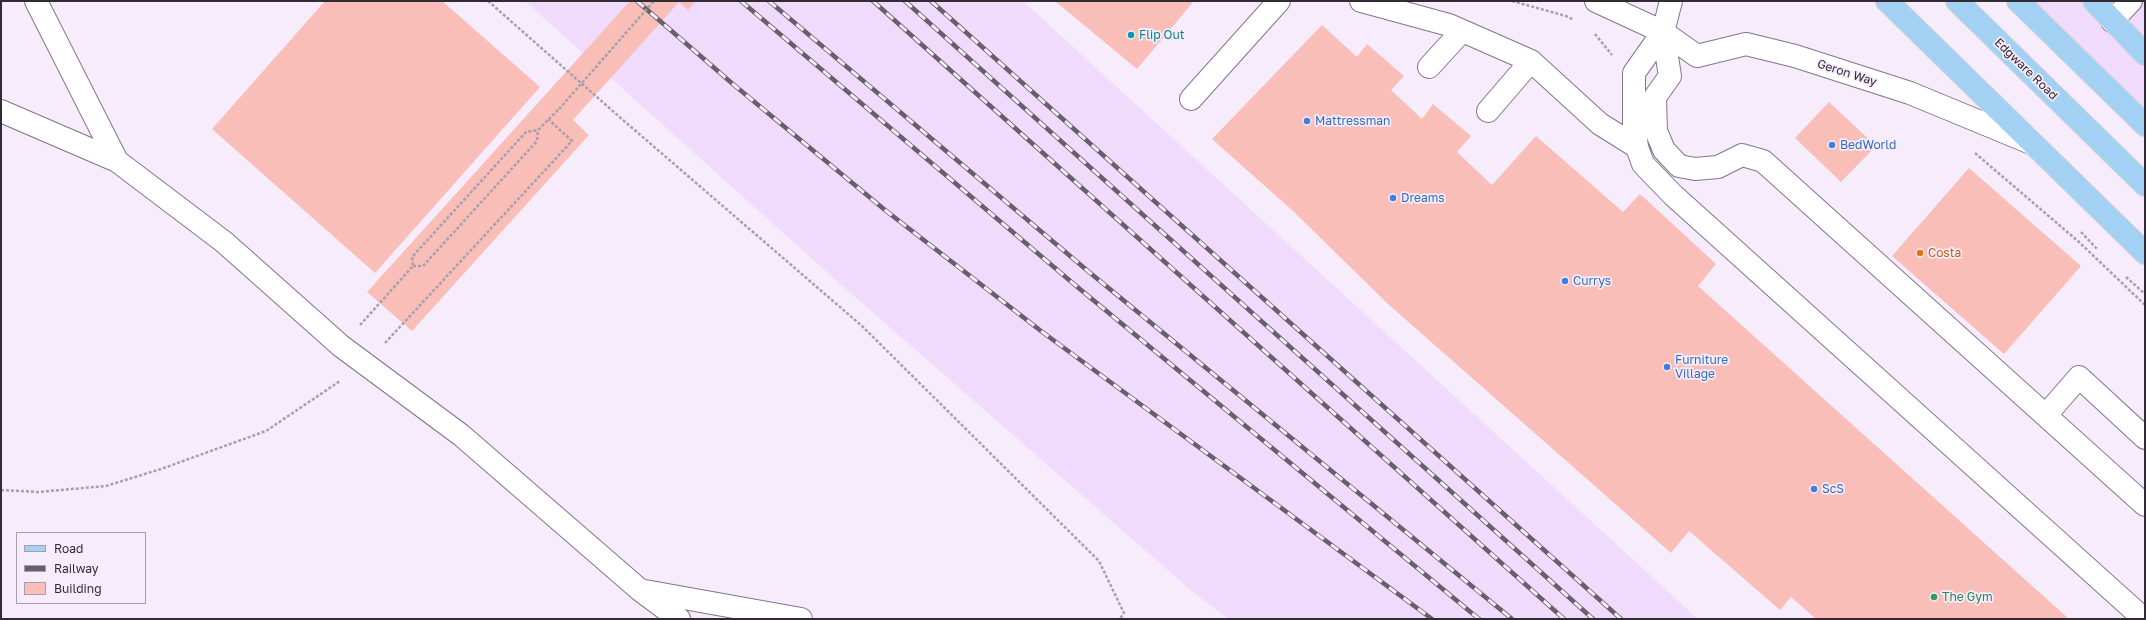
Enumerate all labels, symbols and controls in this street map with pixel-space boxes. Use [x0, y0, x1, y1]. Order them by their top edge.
place label: Flip Out [1139, 28, 1185, 42]
marker: Flip Out [1126, 30, 1136, 40]
street label: Edgware Road [1991, 35, 2061, 103]
street label: Geron Way [1815, 57, 1879, 89]
place label: Mattressman [1315, 114, 1390, 128]
marker: Mattressman [1302, 116, 1312, 126]
place label: BedWorld [1840, 138, 1896, 152]
marker: BedWorld [1827, 140, 1837, 150]
place label: Dreams [1401, 191, 1445, 205]
marker: Dreams [1388, 193, 1398, 203]
place label: Costa [1928, 246, 1961, 260]
marker: Costa [1915, 248, 1925, 258]
place label: Currys [1573, 274, 1611, 288]
marker: Currys [1560, 276, 1570, 286]
place label: Furniture Village [1675, 353, 1728, 381]
marker: Furniture Village [1662, 362, 1672, 372]
place label: ScS [1822, 482, 1844, 496]
marker: ScS [1809, 484, 1819, 494]
legend [16, 532, 146, 604]
text: Road [54, 541, 83, 556]
text: Railway [54, 561, 99, 576]
text: Building [54, 581, 102, 596]
place label: The Gym [1942, 590, 1993, 604]
marker: The Gym [1929, 592, 1939, 602]

